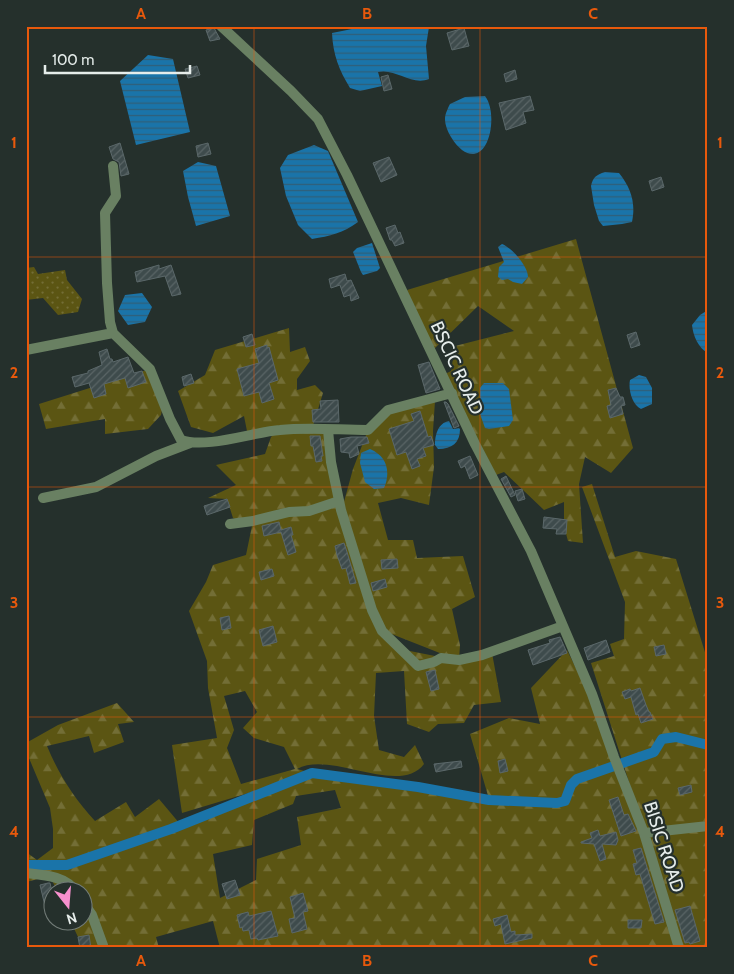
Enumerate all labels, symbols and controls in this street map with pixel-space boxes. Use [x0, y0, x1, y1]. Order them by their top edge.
text: A [136, 4, 146, 23]
text: B [362, 4, 372, 23]
text: C [588, 4, 598, 23]
scale bar [45, 42, 190, 74]
text: 100 m [52, 51, 94, 69]
text: 1 [11, 133, 17, 152]
text: 1 [717, 133, 723, 152]
street label: BSCIC ROAD [426, 318, 488, 418]
text: 2 [10, 363, 18, 382]
text: 2 [716, 363, 724, 382]
text: 3 [10, 593, 18, 612]
text: 3 [716, 593, 724, 612]
street label: BISIC ROAD [639, 799, 689, 895]
text: 4 [9, 822, 19, 841]
text: 4 [715, 822, 725, 841]
north arrow [42, 882, 92, 932]
text: N [64, 908, 79, 928]
text: A [136, 951, 146, 970]
text: B [362, 951, 372, 970]
text: C [588, 951, 598, 970]

